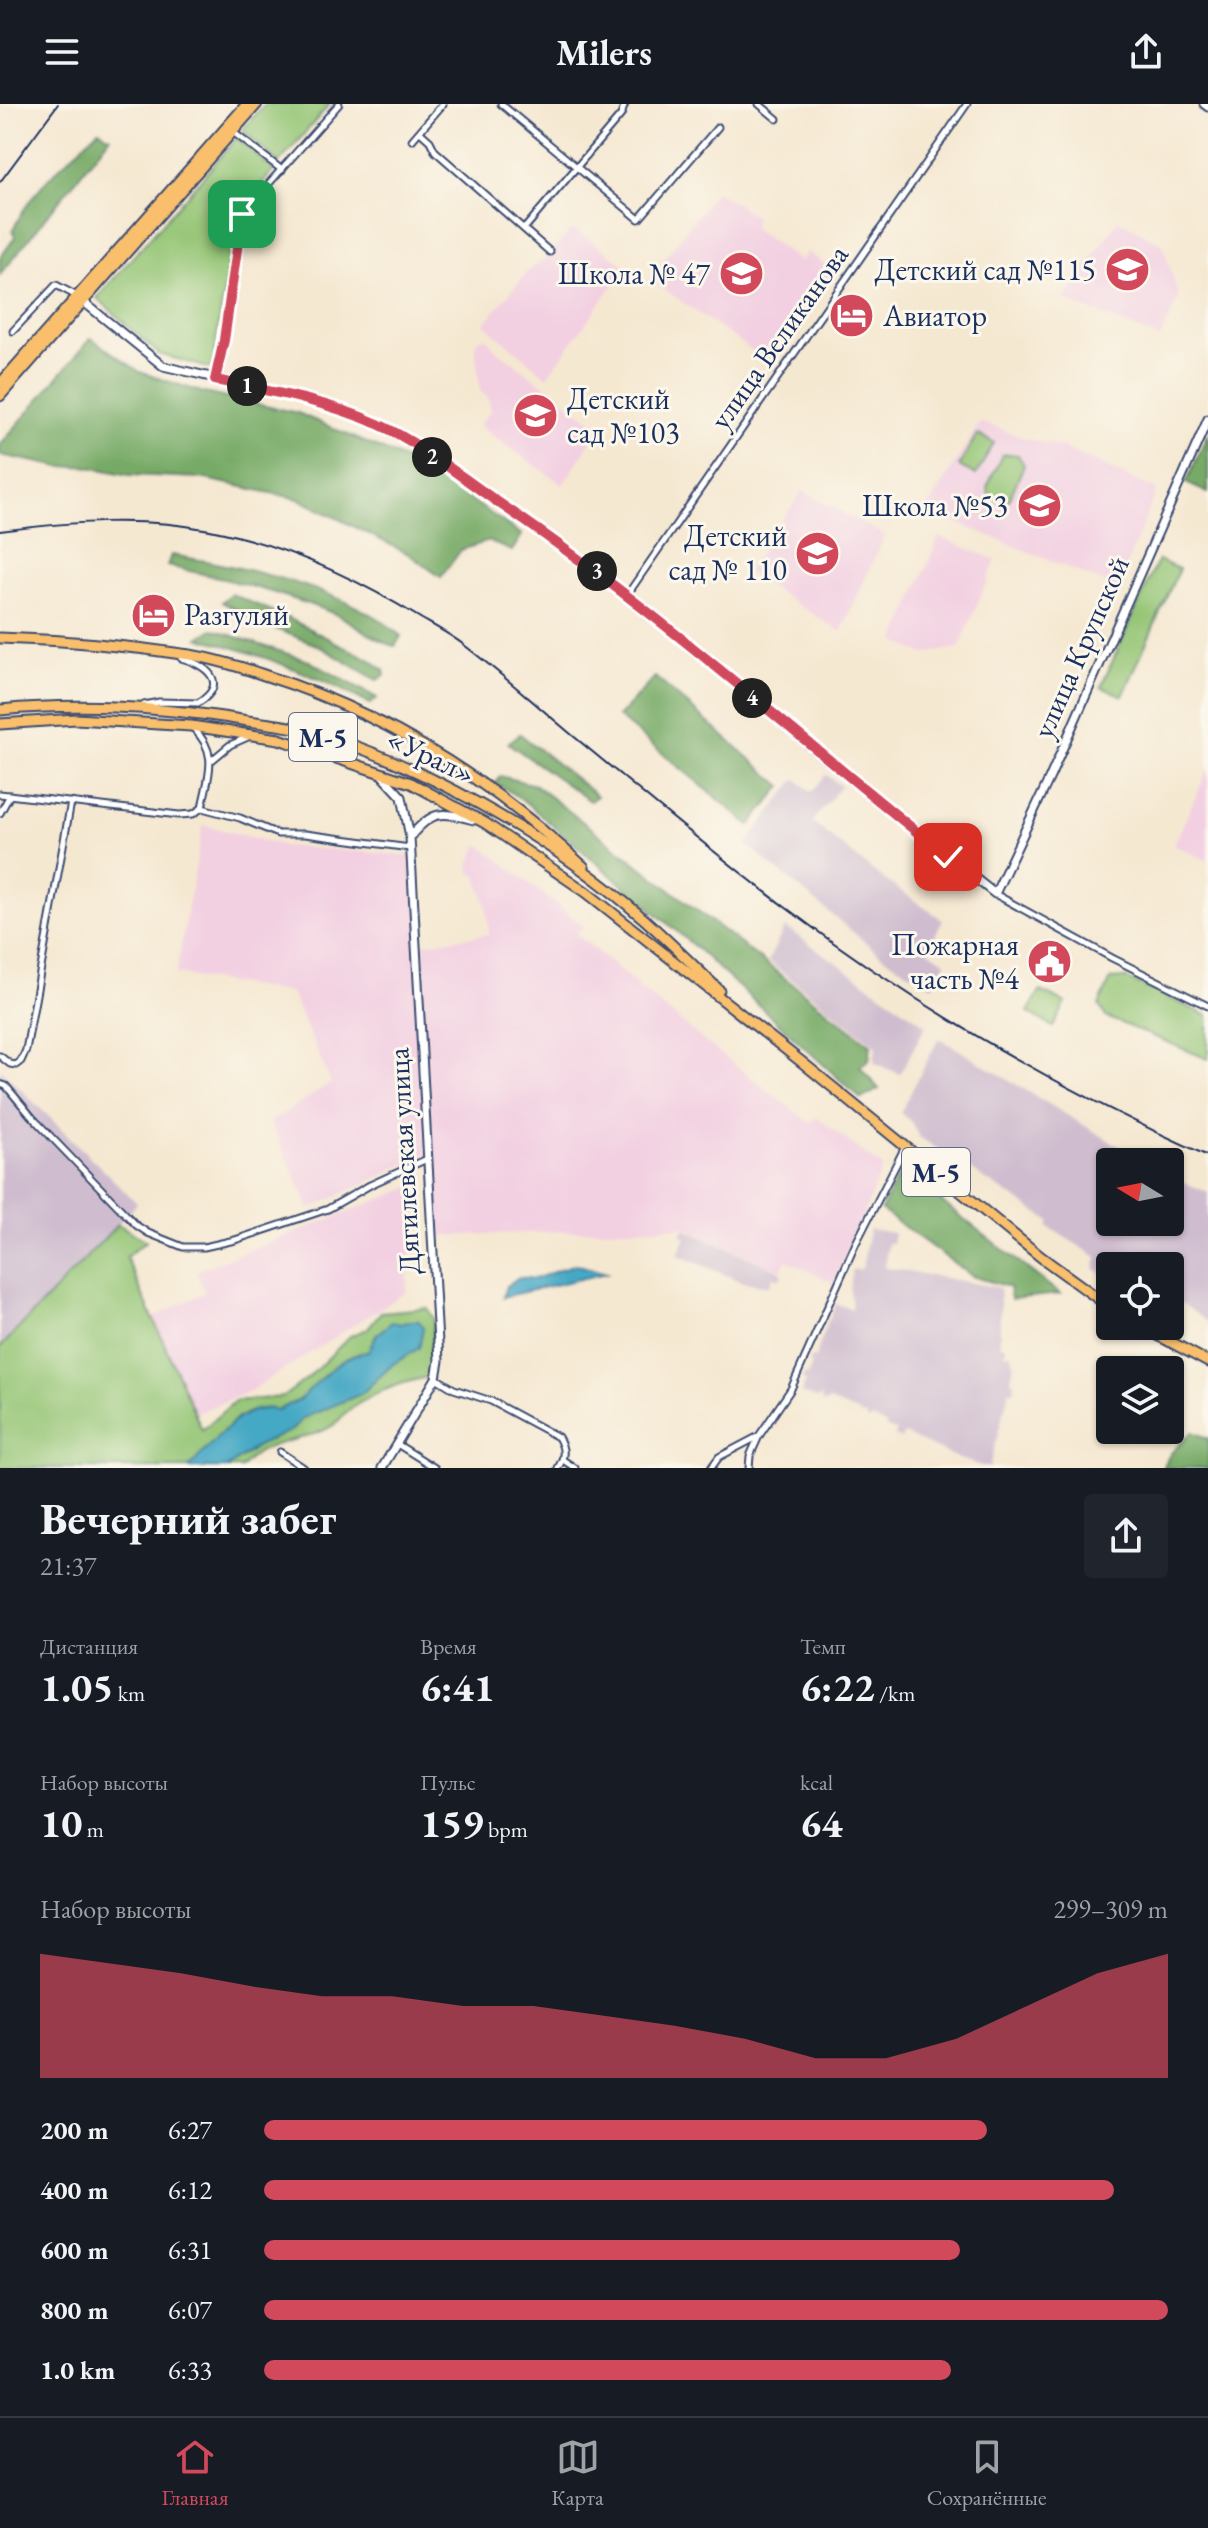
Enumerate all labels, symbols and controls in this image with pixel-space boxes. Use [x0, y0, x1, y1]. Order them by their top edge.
text: Milers [556, 29, 652, 76]
icon: menu [40, 30, 84, 74]
icon: share [1124, 30, 1168, 74]
pin [208, 180, 276, 248]
icon: arrive [220, 192, 264, 236]
street label: улица Великанова [700, 237, 857, 437]
school or university icon: Детский сад №115 [1103, 246, 1151, 294]
school or university icon: Школа № 47 [717, 250, 765, 298]
place label: Детский сад №115 [874, 250, 1096, 289]
place label: Школа № 47 [558, 254, 711, 293]
hotel icon: Авиатор [828, 292, 876, 340]
place label: Авиатор [882, 296, 987, 335]
pin: 1 [227, 366, 267, 406]
text: 1 [241, 371, 253, 400]
place label: Детский сад №103 [567, 379, 680, 452]
school or university icon: Детский сад №103 [512, 392, 560, 440]
pin: 2 [412, 437, 452, 477]
text: 2 [426, 442, 438, 471]
school or university icon: Школа №53 [1015, 482, 1063, 530]
place label: Школа №53 [862, 486, 1008, 525]
place label: Детский сад № 110 [668, 516, 787, 589]
school or university icon: Детский сад № 110 [794, 529, 842, 577]
street label: улица Крупской [1023, 550, 1138, 744]
pin: 3 [577, 551, 617, 591]
text: 3 [591, 556, 603, 585]
hotel icon: Разгуляй [129, 591, 177, 639]
place label: Разгуляй [184, 595, 289, 634]
pin: 4 [732, 678, 772, 718]
text: 4 [746, 683, 758, 712]
road number: М-5 [289, 713, 357, 761]
street label: «Урал» [381, 718, 482, 793]
pin [914, 823, 982, 891]
icon: check [926, 835, 970, 879]
place label: Пожарная часть №4 [891, 925, 1020, 998]
public building icon: Пожарная часть №4 [1026, 938, 1074, 986]
street label: Дягилевская улица [378, 1047, 429, 1275]
road number: М-5 [902, 1148, 970, 1196]
north arrow [1096, 1148, 1184, 1236]
map controls [1096, 1148, 1184, 1444]
button: locate [1096, 1252, 1184, 1340]
button: layers [1096, 1356, 1184, 1444]
text: Вечерний забег [40, 1490, 336, 1547]
button: share [1084, 1494, 1168, 1578]
text: 21:37 [40, 1549, 96, 1583]
text: Дистанция [40, 1632, 138, 1661]
text: Время [420, 1632, 477, 1661]
text: Темп [800, 1632, 846, 1661]
text: 1.05 [40, 1661, 113, 1713]
text: 6:41 [420, 1661, 495, 1713]
text: 6:22 [800, 1661, 875, 1713]
text: km [113, 1679, 145, 1708]
text: /km [875, 1679, 915, 1708]
text: Набор высоты [40, 1768, 168, 1797]
text: Пульс [420, 1768, 476, 1797]
text: kcal [800, 1768, 833, 1797]
text: 10 [40, 1797, 82, 1849]
text: 159 [420, 1797, 483, 1849]
text: 64 [800, 1797, 842, 1849]
text: m [82, 1815, 104, 1844]
text: bpm [483, 1815, 528, 1844]
text: Набор высоты [40, 1892, 191, 1926]
text: 299–309 m [1053, 1892, 1168, 1926]
text: 200 m [40, 2113, 108, 2147]
text: 6:27 [168, 2113, 212, 2147]
text: 400 m [40, 2173, 108, 2207]
text: 6:12 [168, 2173, 212, 2207]
text: 600 m [40, 2233, 108, 2267]
text: 6:31 [168, 2233, 212, 2267]
text: 800 m [40, 2293, 108, 2327]
text: 6:07 [168, 2293, 212, 2327]
text: 1.0 km [40, 2353, 115, 2387]
text: 6:33 [168, 2353, 212, 2387]
tab: Главная [161, 2435, 228, 2512]
tab: Карта [551, 2435, 604, 2512]
tab: Сохранённые [927, 2435, 1047, 2512]

